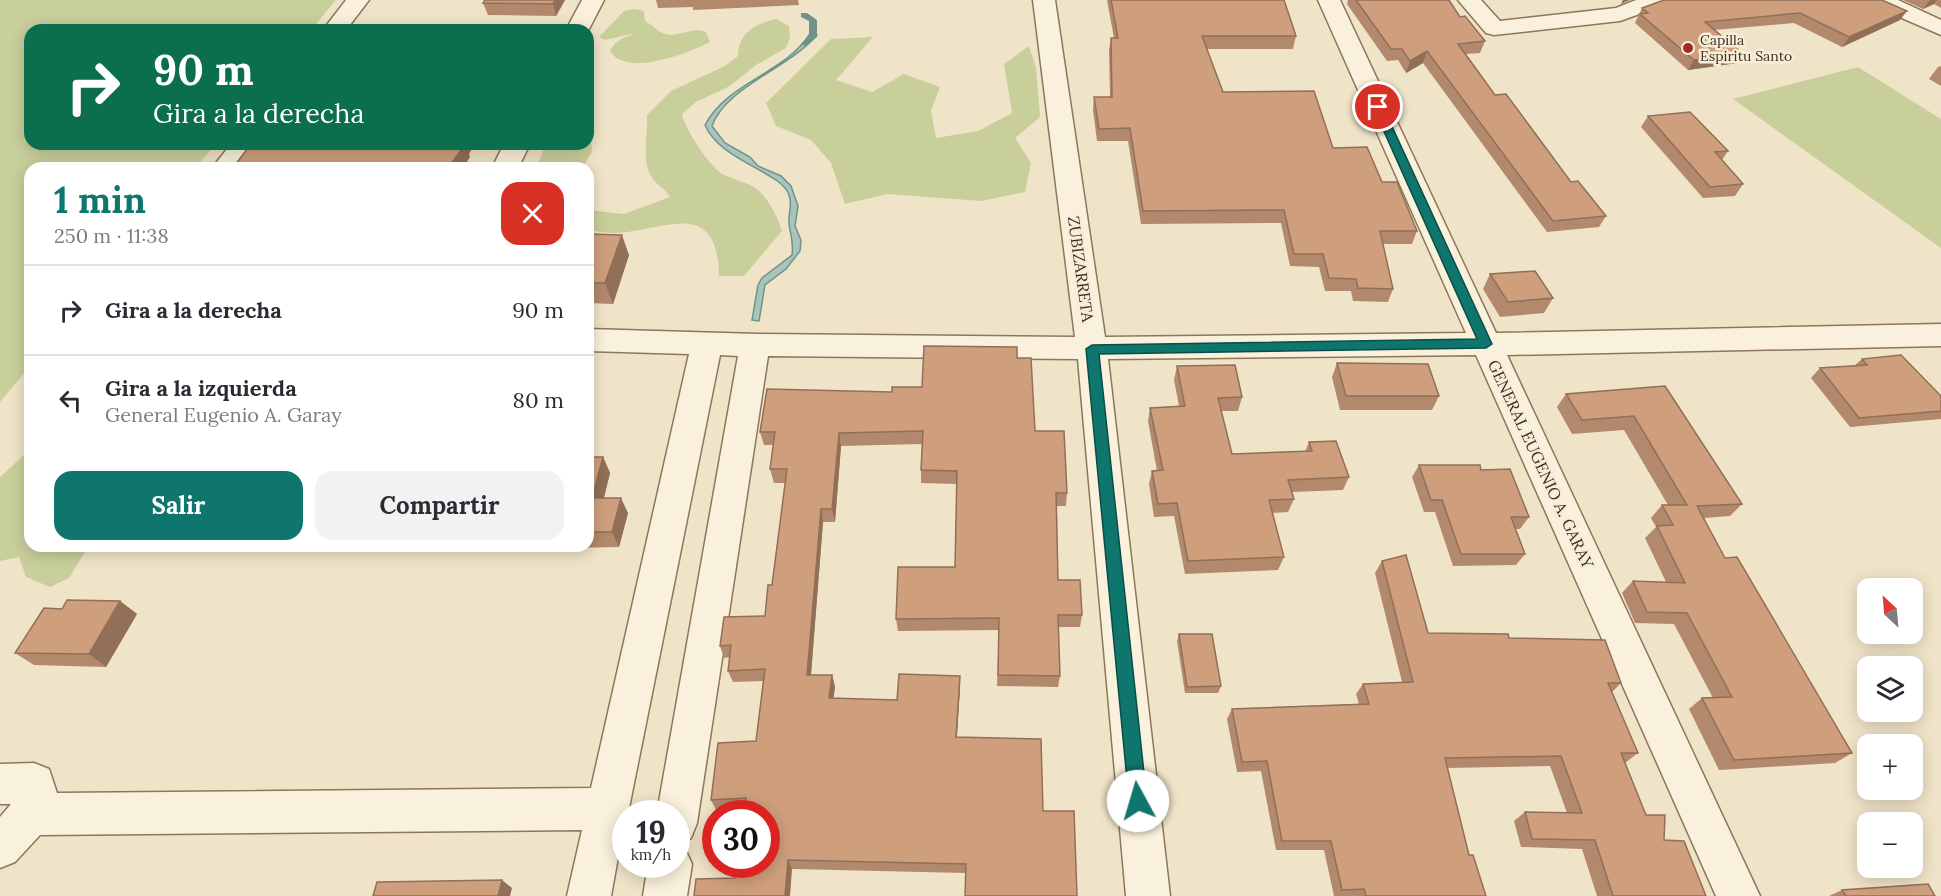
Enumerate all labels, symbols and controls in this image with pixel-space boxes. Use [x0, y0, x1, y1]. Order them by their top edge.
place label: Capilla Espiritu Santo [1700, 31, 1792, 65]
marker: Capilla Espiritu Santo [1681, 41, 1695, 55]
text: 90 m [153, 43, 254, 97]
icon: right [54, 48, 132, 126]
pin [1352, 81, 1403, 132]
icon: arrive [1361, 90, 1394, 123]
text: Gira a la derecha [153, 96, 364, 130]
text: 1 min [54, 177, 146, 223]
button: close [501, 182, 564, 245]
street label: ZUBIZARRETA [1064, 215, 1098, 324]
text: 250 m · 11:38 [54, 223, 169, 248]
icon: right [54, 294, 87, 327]
text: Gira a la derecha [105, 296, 282, 324]
text: 90 m [512, 296, 564, 324]
street label: GENERAL EUGENIO A. GARAY [1484, 357, 1599, 572]
text: Gira a la izquierda [105, 374, 297, 402]
icon: left [54, 384, 87, 417]
text: 80 m [513, 386, 564, 414]
text: General Eugenio A. Garay [105, 402, 342, 427]
button: Salir [54, 471, 303, 540]
button: Compartir [315, 471, 564, 540]
north arrow [1857, 578, 1923, 644]
map controls [1857, 578, 1923, 878]
button: layers [1857, 656, 1923, 722]
button: + [1857, 734, 1923, 800]
position arrow [1106, 769, 1170, 833]
speed limit sign: 30 [702, 800, 780, 878]
button: − [1857, 812, 1923, 878]
text: 19 [636, 813, 666, 851]
text: km/h [631, 845, 671, 864]

